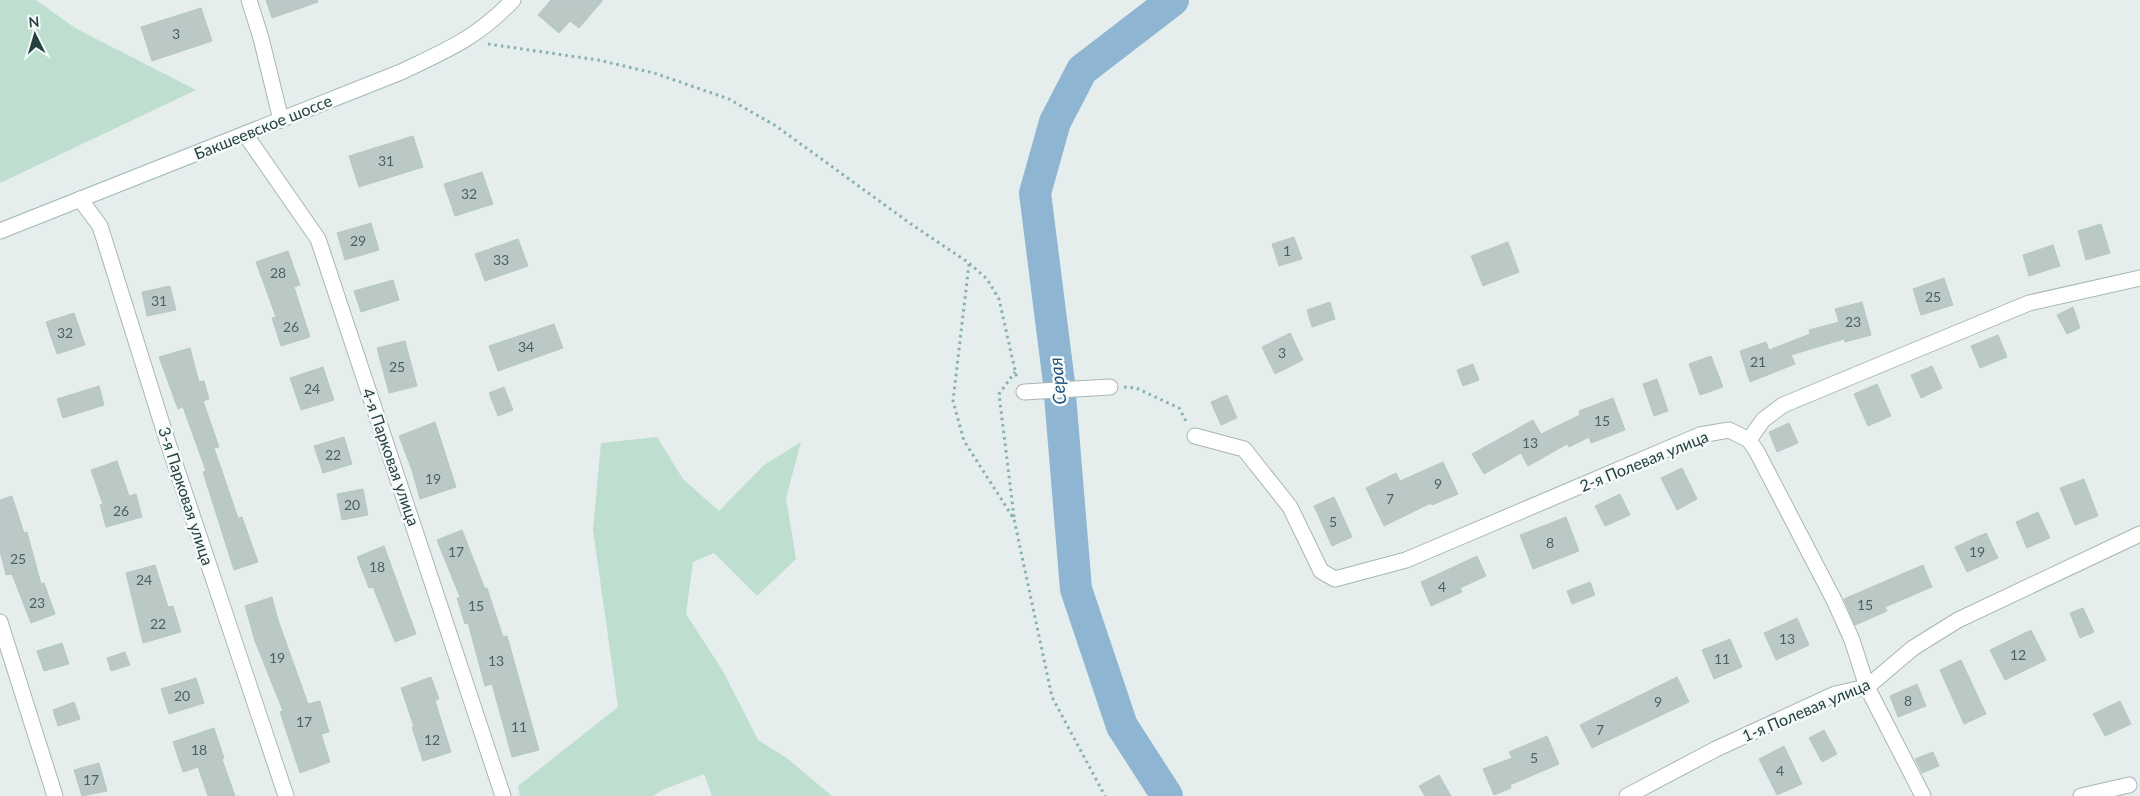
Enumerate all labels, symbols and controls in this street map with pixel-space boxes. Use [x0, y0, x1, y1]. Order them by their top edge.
north arrow [10, 10, 60, 60]
text: N [28, 13, 40, 30]
house number: 3 [172, 25, 180, 42]
street label: Бакшеевское шоссе [191, 90, 335, 163]
house number: 31 [378, 152, 394, 169]
house number: 32 [461, 185, 477, 202]
house number: 29 [350, 232, 366, 249]
house number: 1 [1283, 242, 1291, 259]
house number: 33 [493, 251, 509, 268]
house number: 28 [270, 264, 286, 281]
house number: 25 [1925, 288, 1941, 305]
house number: 31 [151, 292, 167, 309]
house number: 23 [1845, 313, 1861, 330]
house number: 26 [283, 318, 299, 335]
house number: 32 [57, 324, 73, 341]
house number: 34 [518, 338, 534, 355]
house number: 3 [1278, 344, 1286, 361]
house number: 21 [1750, 353, 1766, 370]
water label: Серая [1044, 356, 1070, 406]
house number: 25 [389, 358, 405, 375]
house number: 24 [304, 380, 320, 397]
street label: 4-я Парковая улица [359, 386, 424, 528]
house number: 15 [1594, 412, 1610, 429]
street label: 3-я Парковая улица [155, 424, 218, 567]
street label: 2-я Полевая улица [1577, 426, 1711, 495]
house number: 13 [1522, 434, 1538, 451]
house number: 22 [325, 446, 341, 463]
house number: 19 [425, 470, 441, 487]
house number: 9 [1434, 475, 1442, 492]
house number: 7 [1386, 490, 1394, 507]
house number: 20 [344, 496, 360, 513]
house number: 26 [113, 502, 129, 519]
house number: 5 [1329, 513, 1337, 530]
house number: 8 [1546, 534, 1554, 551]
house number: 17 [448, 543, 464, 560]
house number: 19 [1969, 543, 1985, 560]
house number: 25 [10, 550, 26, 567]
house number: 18 [369, 558, 385, 575]
house number: 24 [136, 571, 152, 588]
house number: 4 [1438, 578, 1446, 595]
house number: 23 [29, 594, 45, 611]
house number: 15 [1857, 596, 1873, 613]
house number: 15 [468, 597, 484, 614]
house number: 22 [150, 615, 166, 632]
house number: 13 [1779, 630, 1795, 647]
house number: 12 [2010, 646, 2026, 663]
house number: 19 [269, 649, 285, 666]
house number: 11 [1714, 650, 1730, 667]
house number: 13 [488, 652, 504, 669]
street label: 1-я Полевая улица [1739, 674, 1873, 745]
house number: 20 [174, 687, 190, 704]
house number: 8 [1904, 692, 1912, 709]
house number: 9 [1654, 693, 1662, 710]
house number: 17 [296, 713, 312, 730]
house number: 11 [511, 718, 527, 735]
house number: 7 [1596, 721, 1604, 738]
house number: 12 [424, 731, 440, 748]
house number: 18 [191, 741, 207, 758]
house number: 5 [1530, 749, 1538, 766]
house number: 4 [1776, 762, 1784, 779]
house number: 17 [83, 771, 99, 788]

